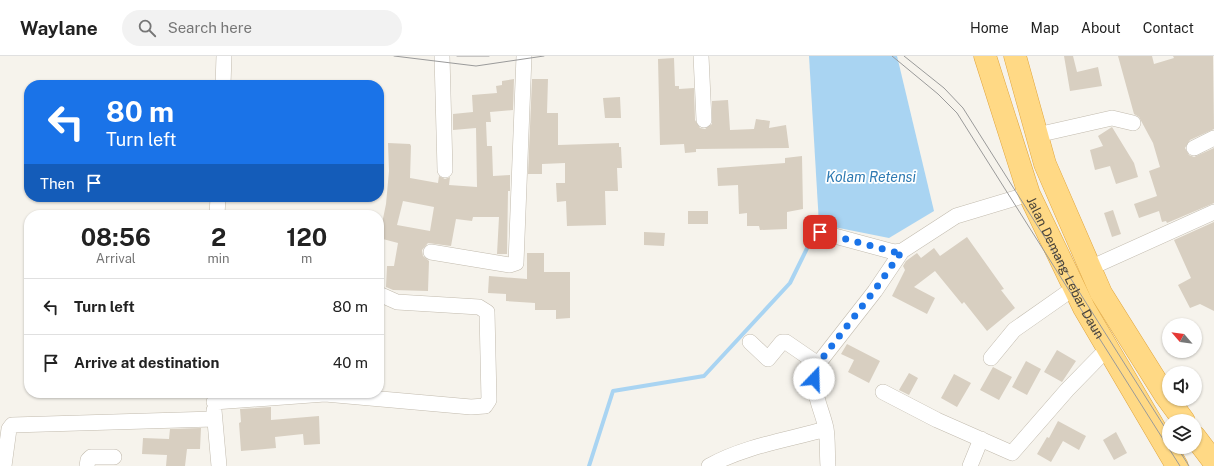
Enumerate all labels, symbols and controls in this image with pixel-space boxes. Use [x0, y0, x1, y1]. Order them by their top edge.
search box [122, 10, 402, 46]
text: Waylane [20, 17, 98, 39]
icon: search [136, 17, 158, 39]
text: Search here [168, 19, 252, 36]
text: Home [970, 20, 1009, 36]
text: Map [1031, 20, 1059, 36]
text: About [1081, 20, 1121, 36]
text: Contact [1143, 20, 1194, 36]
text: 80 m [106, 95, 174, 128]
icon: left [40, 96, 92, 148]
text: Turn left [106, 129, 176, 150]
water label: Kolam Retensi [826, 169, 916, 185]
icon: arrive [83, 172, 105, 194]
text: Then [40, 175, 75, 192]
street label: Jalan Demang Lebar Daun [1023, 194, 1107, 341]
pin [803, 215, 837, 249]
icon: arrive [809, 221, 831, 243]
text: 08:56 [81, 223, 151, 251]
text: 2 [211, 223, 226, 251]
text: 120 [286, 223, 327, 251]
text: Arrival [96, 251, 136, 266]
text: min [207, 251, 230, 266]
text: m [301, 251, 312, 266]
icon: left [40, 296, 62, 318]
text: Turn left [74, 298, 135, 315]
text: 80 m [333, 298, 368, 315]
north arrow [1162, 318, 1202, 358]
map controls [1162, 318, 1202, 454]
icon: arrive [40, 352, 62, 374]
text: Arrive at destination [74, 354, 219, 371]
text: 40 m [333, 354, 368, 371]
position arrow [793, 358, 835, 400]
button: sound [1162, 366, 1202, 406]
button: layers [1162, 414, 1202, 454]

